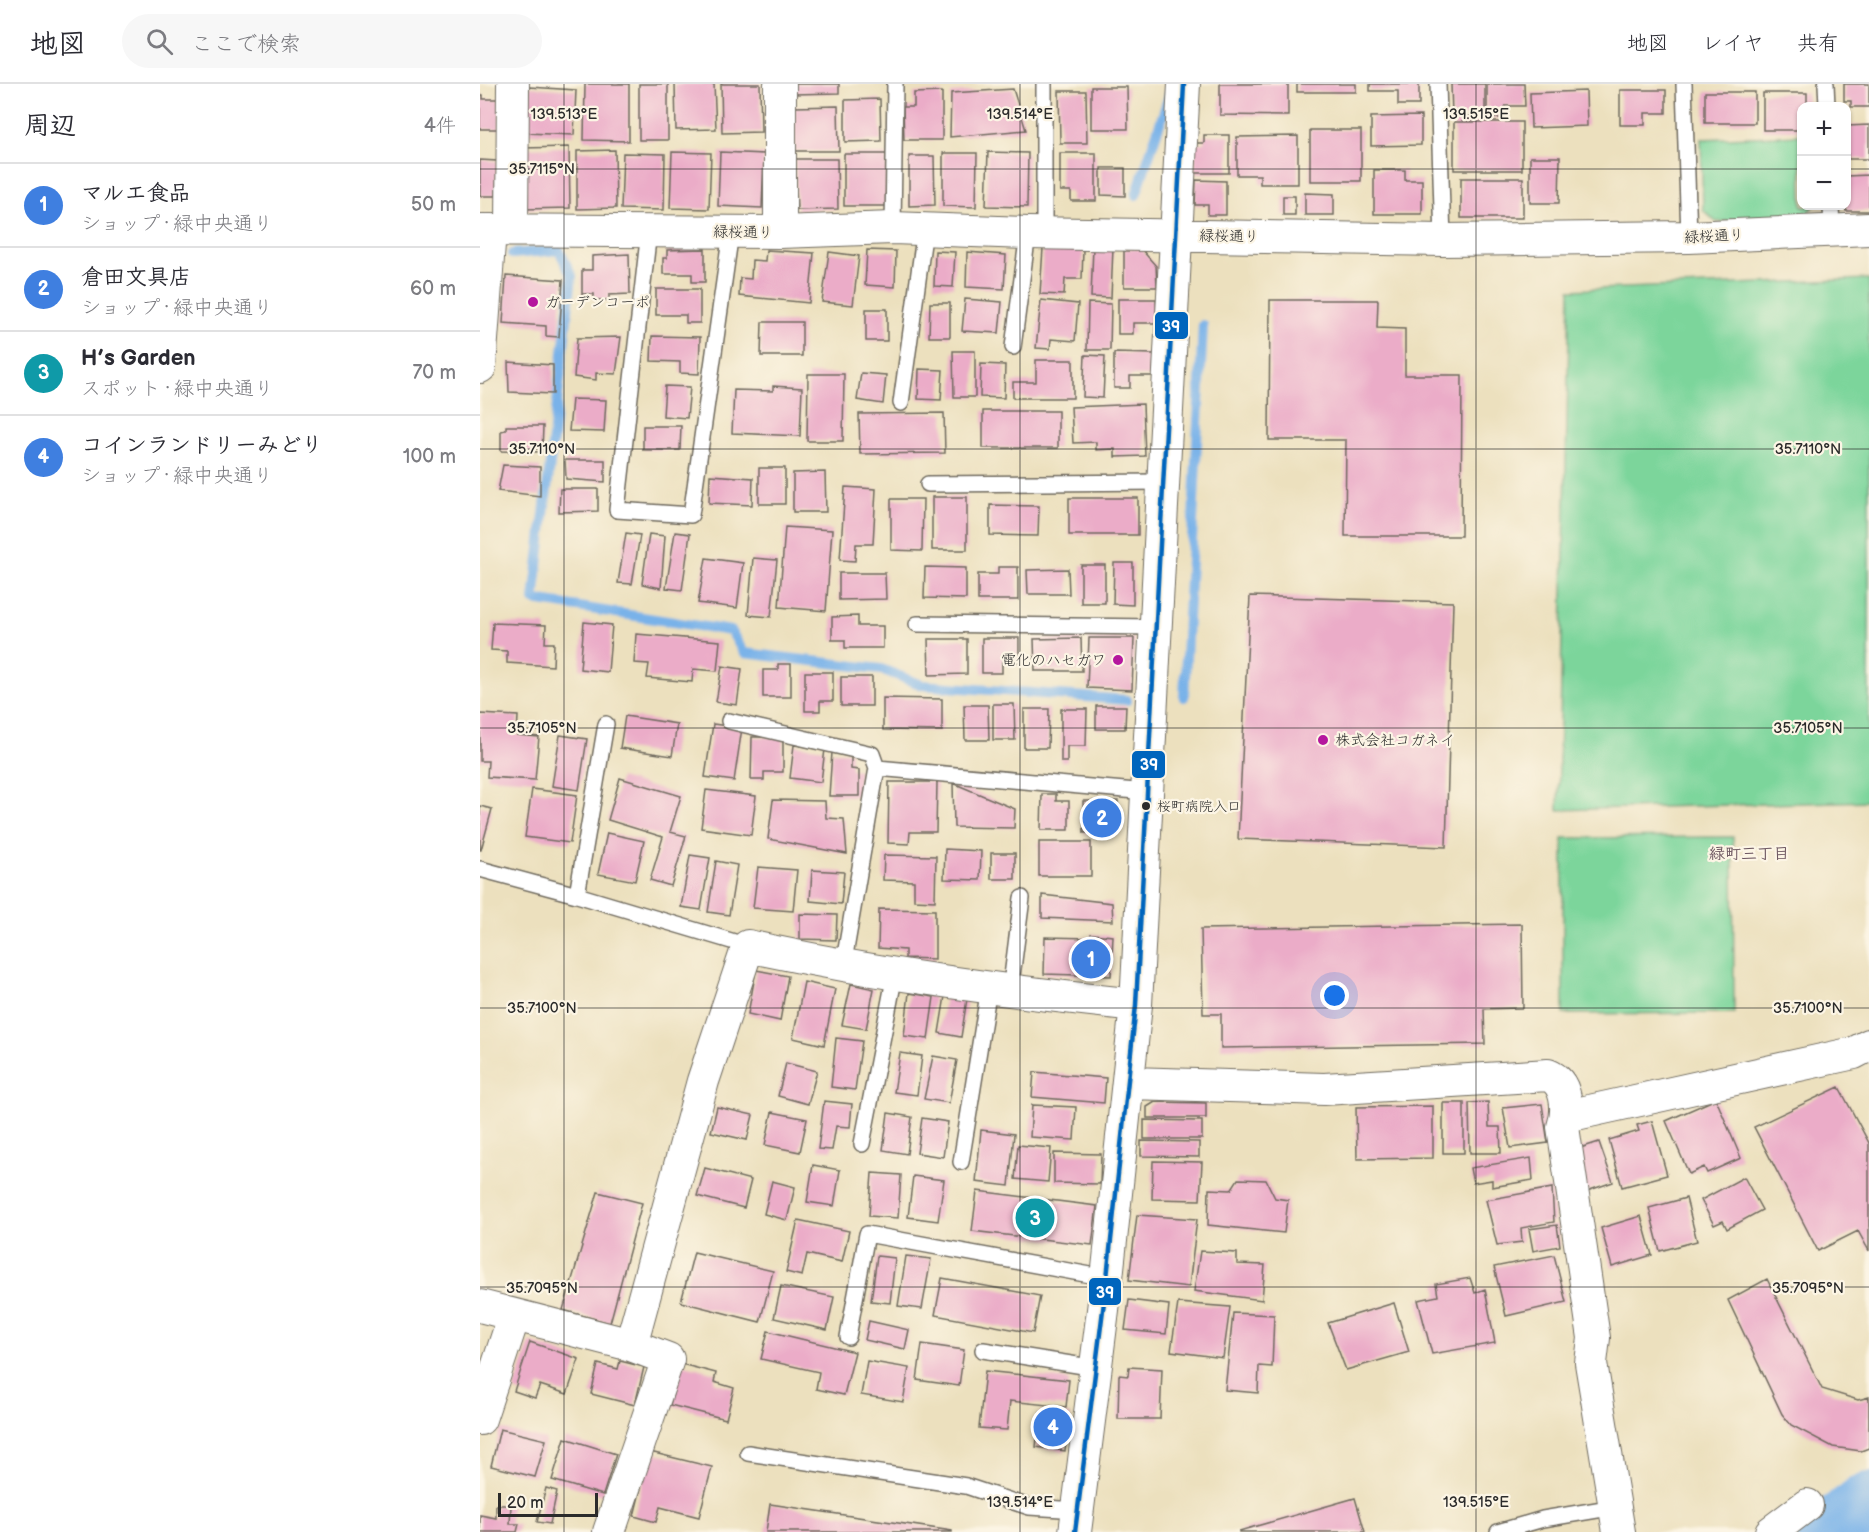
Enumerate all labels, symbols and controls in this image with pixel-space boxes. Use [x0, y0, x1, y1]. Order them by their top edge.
search box [122, 14, 542, 68]
icon: search [143, 25, 176, 58]
text: 地図 [30, 28, 86, 61]
text: ここで検索 [191, 31, 301, 58]
text: 地図 [1627, 31, 1669, 56]
text: レイヤ [1702, 31, 1764, 56]
text: 共有 [1797, 31, 1839, 56]
map controls [1797, 102, 1851, 210]
button: + [1797, 102, 1851, 156]
text: 139.513°E [531, 105, 597, 124]
text: 139.514°E [987, 105, 1053, 124]
text: 139.515°E [1443, 105, 1509, 124]
text: 周辺 [24, 111, 76, 142]
text: 4件 [424, 114, 456, 138]
button: − [1797, 156, 1851, 210]
text: 35.7115°N [509, 160, 575, 179]
text: マルエ食品 [81, 180, 191, 207]
text: 1 [39, 193, 48, 217]
text: 50 m [411, 193, 456, 217]
text: ショップ · 緑中央通り [81, 212, 273, 236]
street label: 緑桜通り [713, 222, 773, 243]
street label: 緑桜通り [1684, 225, 1744, 248]
street label: 緑桜通り [1199, 226, 1259, 247]
text: 倉田文具店 [81, 264, 191, 291]
text: 2 [38, 277, 49, 301]
text: 60 m [410, 277, 456, 301]
place label: ガーデンコーポ [545, 293, 650, 312]
marker: ガーデンコーポ [526, 295, 540, 309]
text: ショップ · 緑中央通り [81, 296, 273, 320]
line badge: 39 [1154, 311, 1189, 340]
text: 39 [1162, 318, 1180, 337]
text: H’s Garden [81, 345, 196, 372]
text: 3 [38, 361, 49, 385]
text: 70 m [412, 361, 456, 385]
text: スポット · 緑中央通り [81, 377, 274, 401]
text: コインランドリーみどり [81, 432, 323, 459]
text: 35.7110°N [509, 440, 575, 459]
text: 35.7110°N [1775, 440, 1841, 459]
text: 4 [38, 445, 49, 469]
text: 100 m [403, 445, 456, 469]
text: ショップ · 緑中央通り [81, 464, 273, 488]
place label: 電化のハセガワ [1001, 651, 1106, 670]
marker: 電化のハセガワ [1111, 653, 1125, 667]
text: 35.7105°N [507, 719, 577, 738]
text: 35.7105°N [1773, 719, 1843, 738]
place label: 株式会社コガネイ [1335, 731, 1455, 750]
marker: 株式会社コガネイ [1316, 733, 1330, 747]
line badge: 39 [1131, 750, 1166, 779]
text: 39 [1140, 756, 1158, 775]
pin: 2 [1082, 796, 1122, 840]
place label: 桜町病院入口 [1157, 798, 1241, 815]
marker: 桜町病院入口 [1140, 800, 1152, 812]
district label: 緑町三丁目 [1709, 845, 1789, 864]
pin: 1 [1072, 936, 1110, 982]
your location [1320, 981, 1349, 1010]
text: 35.7100°N [507, 999, 577, 1018]
text: 35.7100°N [1773, 999, 1843, 1018]
pin: 3 [1016, 1196, 1054, 1240]
line badge: 39 [1088, 1277, 1122, 1306]
text: 35.7095°N [506, 1279, 578, 1298]
text: 35.7095°N [1772, 1279, 1844, 1298]
text: 39 [1096, 1284, 1114, 1303]
pin: 4 [1034, 1404, 1072, 1450]
scale bar [498, 1490, 598, 1518]
text: 139.514°E [987, 1493, 1053, 1512]
text: 139.515°E [1443, 1493, 1509, 1512]
text: 20 m [507, 1494, 543, 1513]

